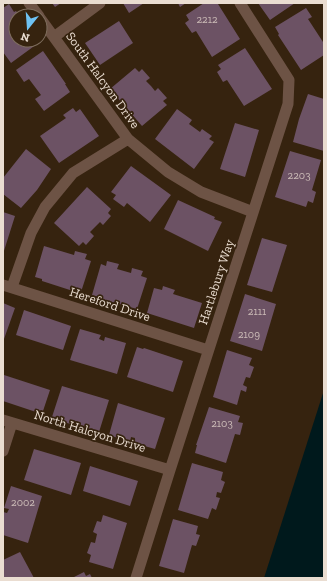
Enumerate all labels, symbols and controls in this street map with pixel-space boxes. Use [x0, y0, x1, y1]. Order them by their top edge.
north arrow [8, 8, 48, 48]
house number: 2212 [196, 13, 218, 26]
text: N [19, 29, 31, 45]
street label: South Halcyon Drive [63, 29, 143, 131]
house number: 2203 [287, 169, 311, 182]
street label: Hartlebury Way [195, 237, 237, 326]
street label: Hereford Drive [68, 284, 152, 324]
house number: 2111 [248, 305, 267, 318]
house number: 2109 [238, 328, 260, 341]
street label: North Halcyon Drive [32, 407, 148, 455]
house number: 2103 [211, 417, 233, 430]
house number: 2002 [11, 496, 35, 509]

